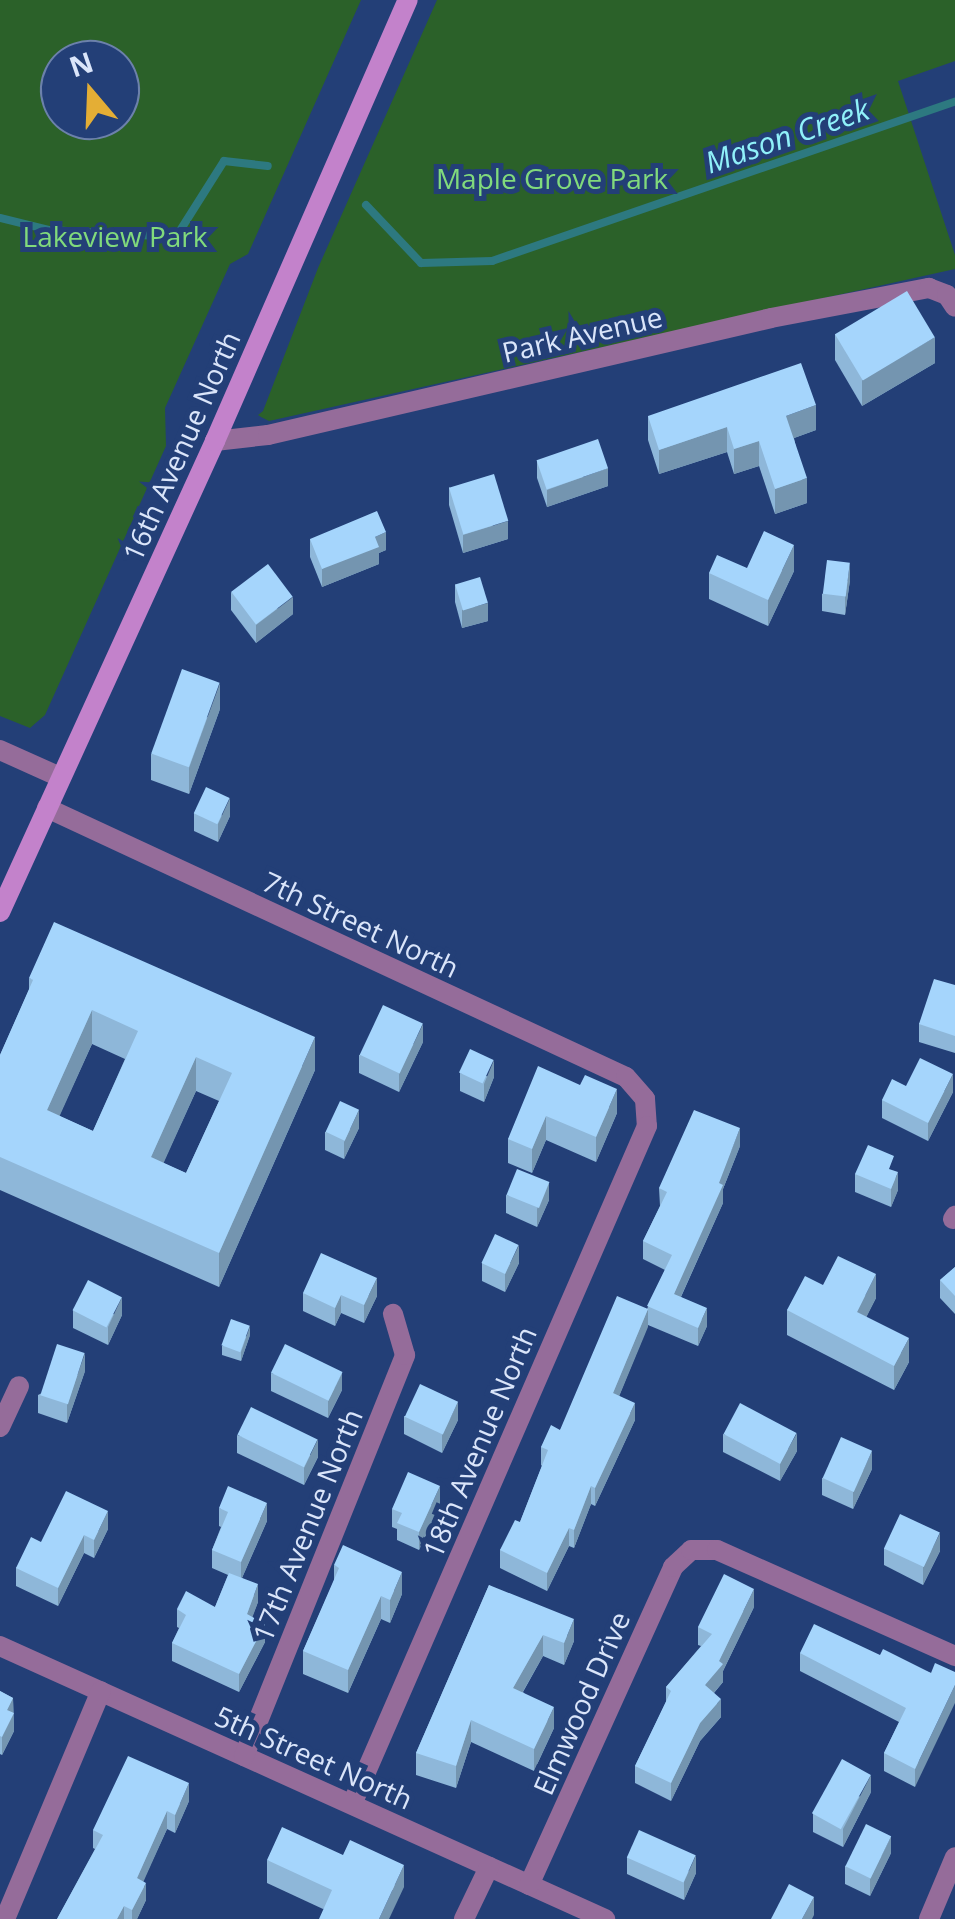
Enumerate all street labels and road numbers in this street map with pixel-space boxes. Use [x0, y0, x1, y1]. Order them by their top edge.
street label: Park Avenue [499, 299, 665, 369]
street label: 16th Avenue North [115, 326, 247, 566]
street label: 7th Street North [258, 864, 464, 984]
street label: 18th Avenue North [415, 1321, 543, 1563]
street label: 17th Avenue North [245, 1404, 369, 1646]
street label: Elmwood Drive [526, 1606, 636, 1800]
street label: 5th Street North [210, 1698, 418, 1816]

